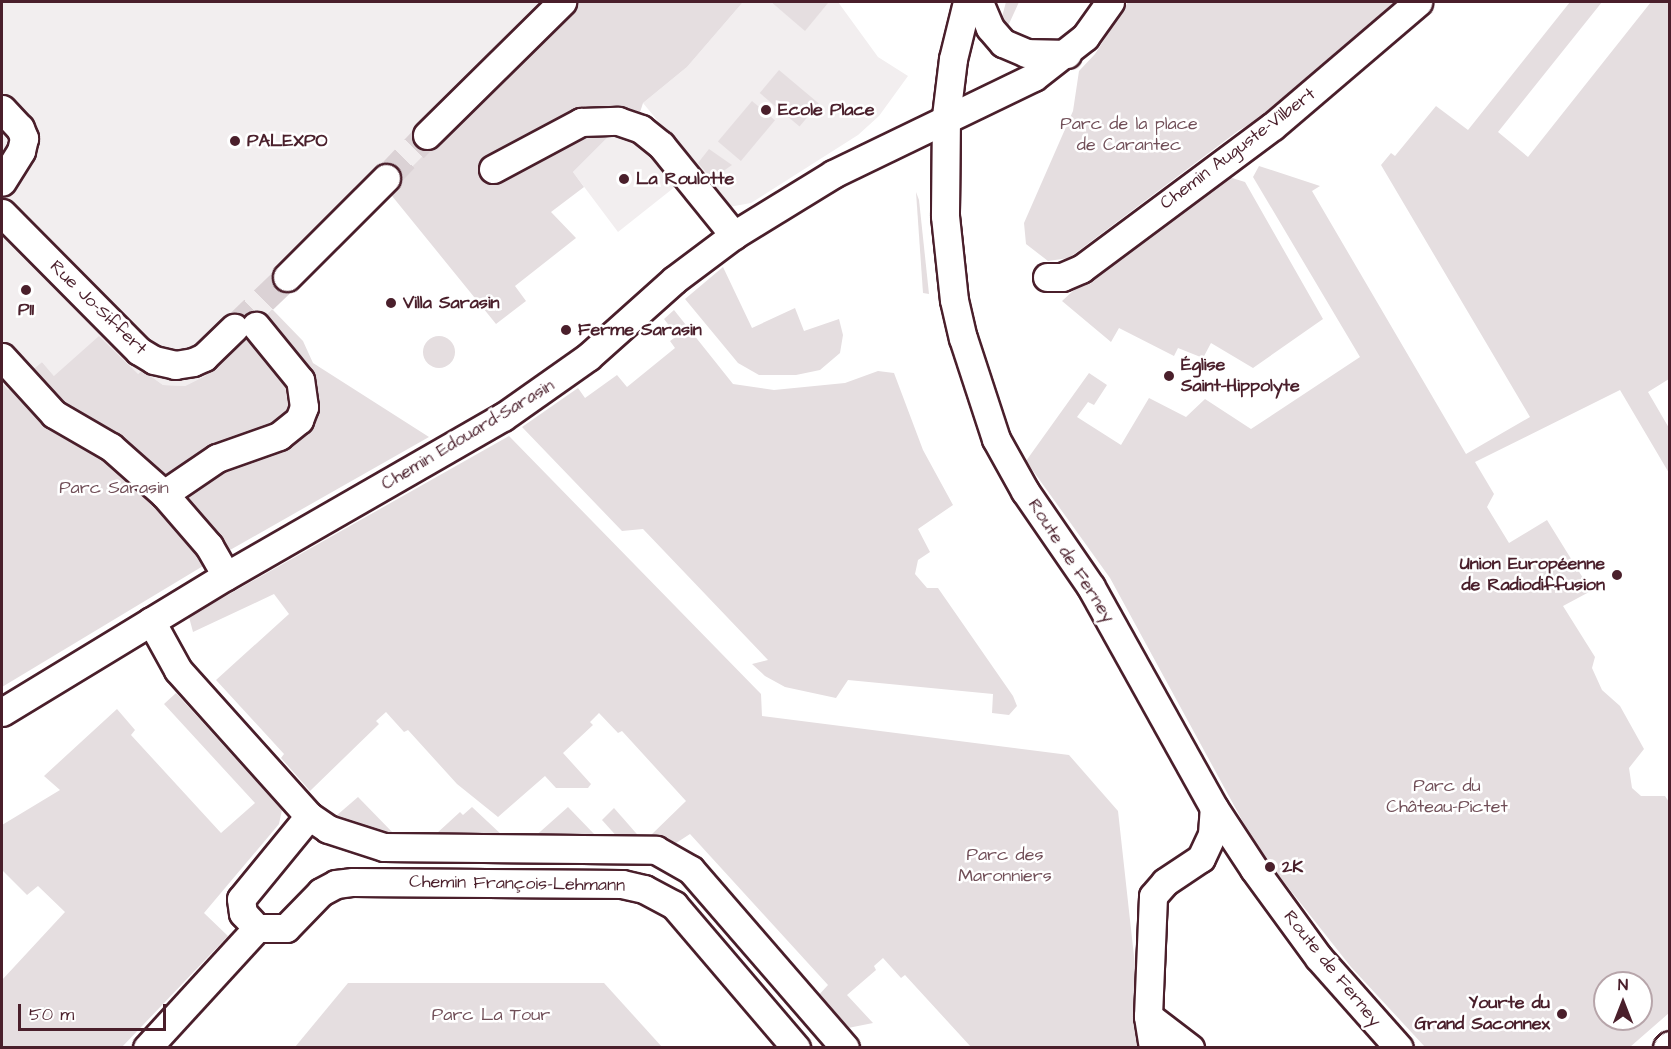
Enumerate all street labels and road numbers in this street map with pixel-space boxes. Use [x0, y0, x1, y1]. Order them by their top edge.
street label: Chemin Auguste-Vilbert [1156, 84, 1320, 214]
street label: Rue Jo-Siffert [45, 256, 151, 360]
street label: Chemin Edouard-Sarasin [378, 375, 558, 495]
street label: Route de Ferney [1023, 495, 1119, 627]
street label: Chemin François-Lehmann [409, 871, 625, 897]
street label: Route de Ferney [1279, 907, 1385, 1031]

